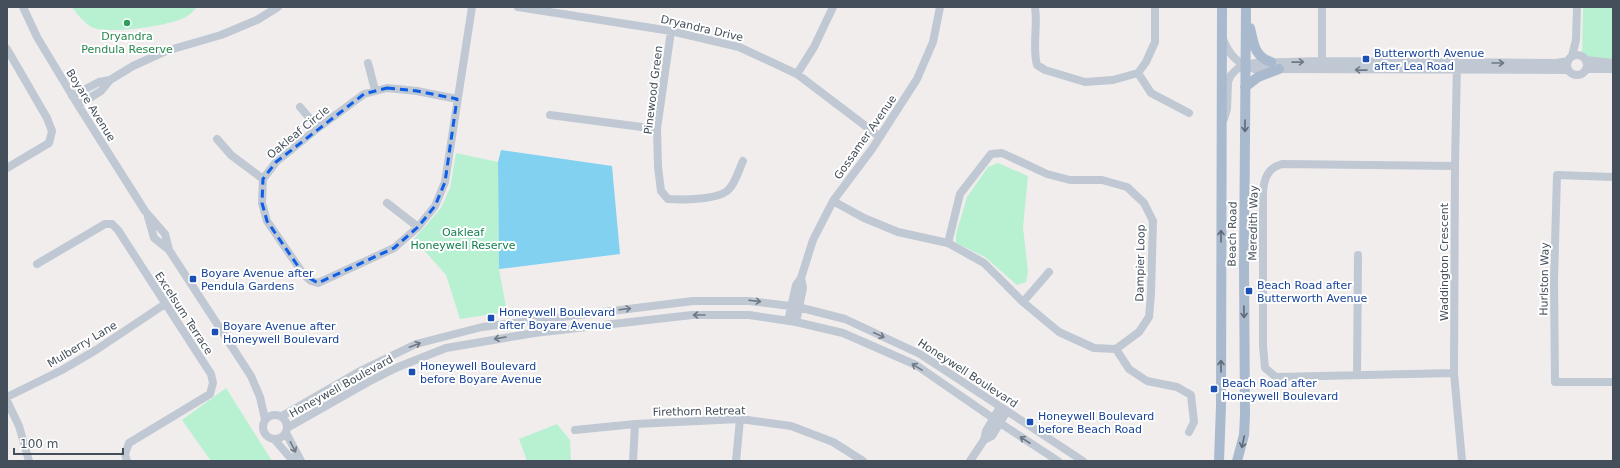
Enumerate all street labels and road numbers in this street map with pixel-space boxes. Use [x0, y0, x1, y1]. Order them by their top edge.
street label: Dryandra Drive [659, 13, 745, 44]
street label: Pinewood Green [642, 45, 665, 135]
street label: Boyare Avenue [63, 67, 118, 144]
street label: Gossamer Avenue [831, 92, 899, 182]
street label: Oakleaf Circle [264, 103, 332, 162]
street label: Meredith Way [1246, 185, 1261, 261]
street label: Beach Road [1225, 201, 1240, 267]
street label: Waddington Crescent [1438, 202, 1451, 321]
street label: Dampier Loop [1133, 224, 1148, 302]
street label: Hurlston Way [1537, 242, 1552, 316]
street label: Excelsum Terrace [152, 269, 215, 357]
street label: Mulberry Lane [45, 318, 120, 370]
street label: Honeywell Boulevard [915, 336, 1020, 411]
street label: Honeywell Boulevard [287, 353, 395, 420]
street label: Firethorn Retreat [653, 404, 746, 419]

